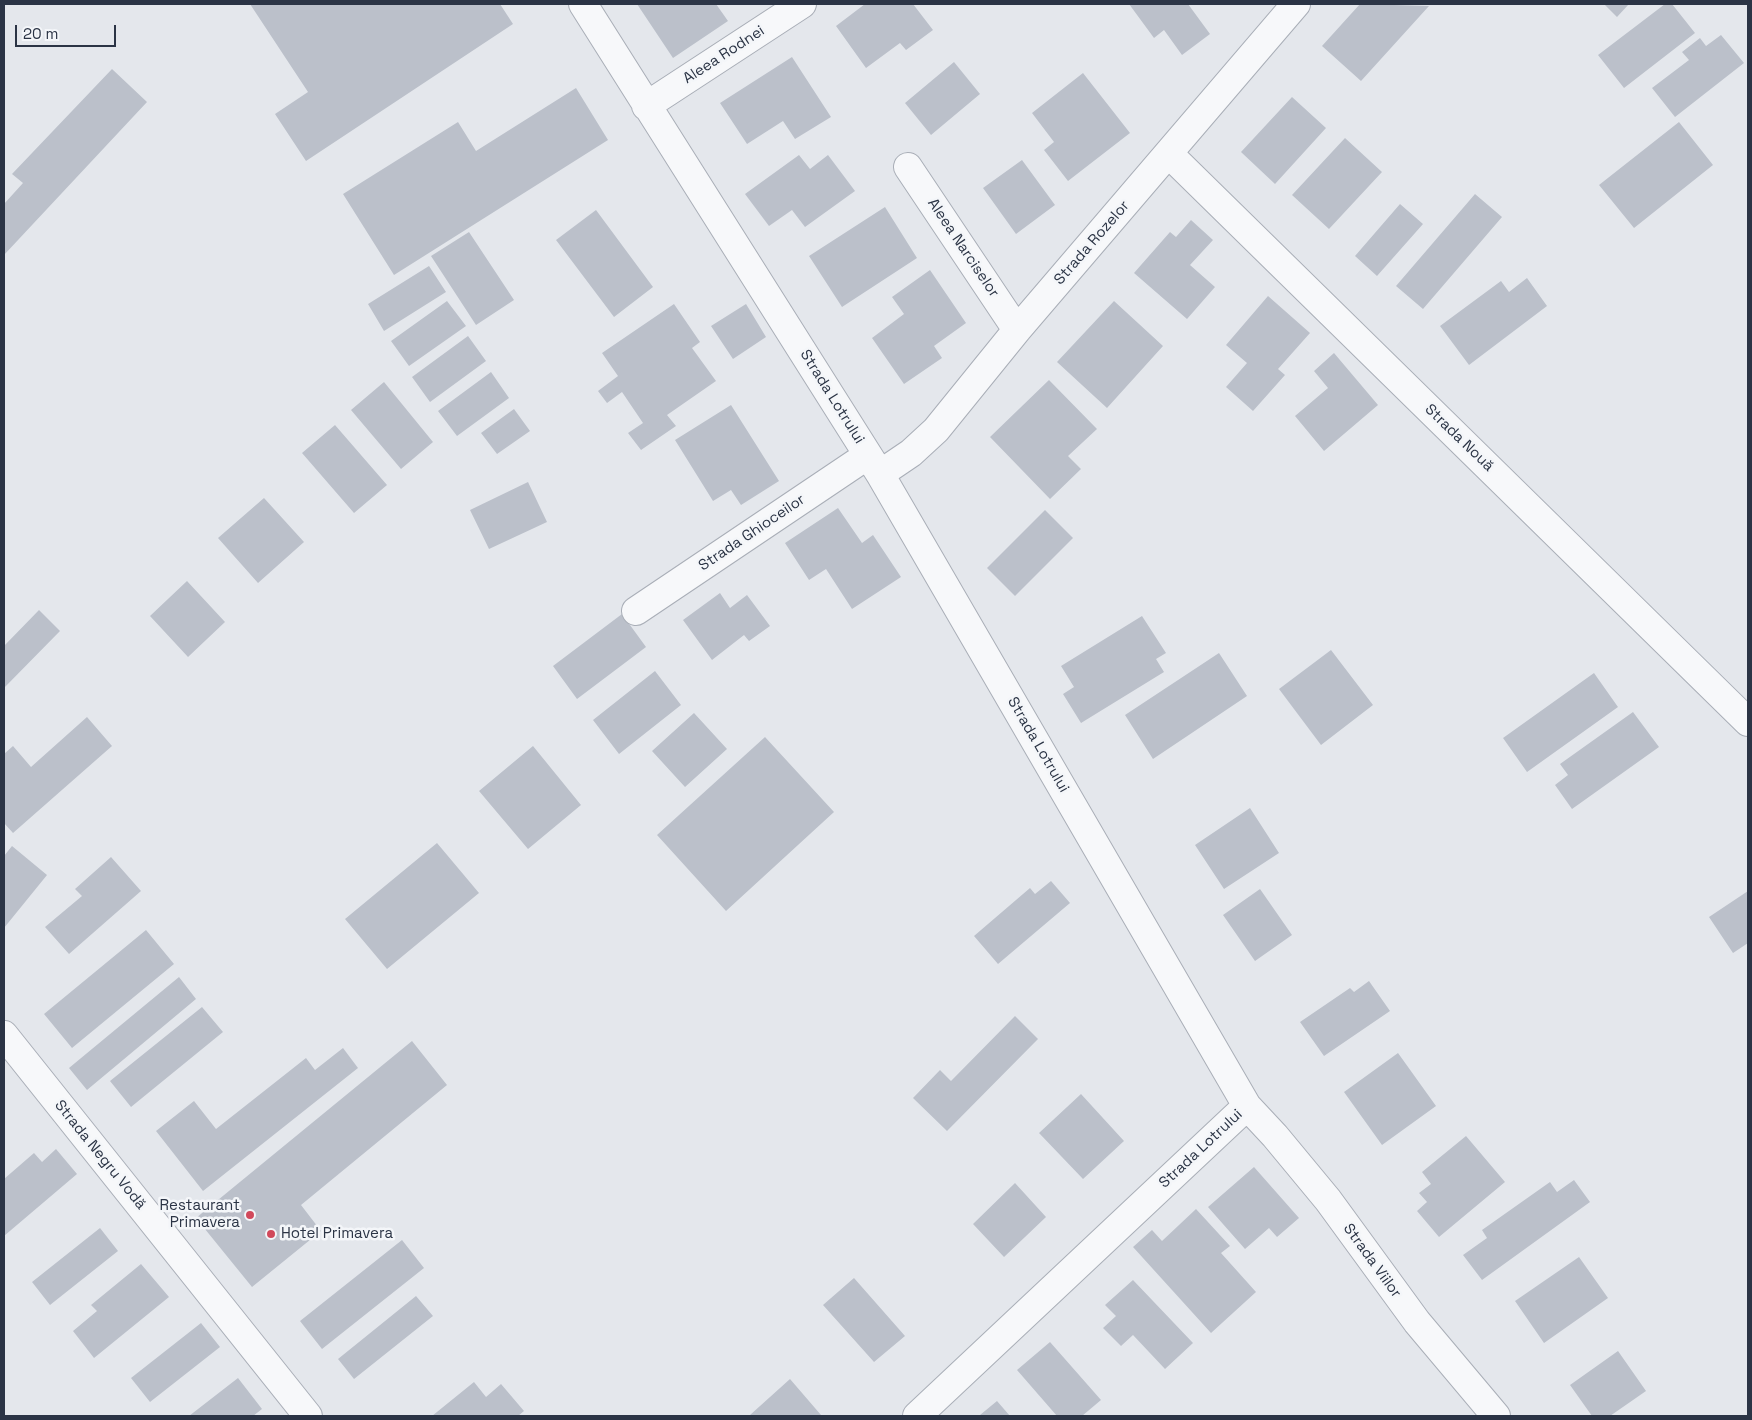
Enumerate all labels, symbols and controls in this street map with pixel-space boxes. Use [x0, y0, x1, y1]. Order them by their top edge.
scale bar [18, 15, 119, 47]
street label: Aleea Rodnei [680, 22, 768, 88]
text: 20 m [23, 24, 58, 43]
street label: Aleea Narciselor [923, 195, 1003, 301]
street label: Strada Rozelor [1051, 197, 1133, 289]
street label: Strada Lotrului [796, 347, 868, 447]
street label: Strada Nouă [1421, 401, 1497, 475]
street label: Strada Ghioceilor [695, 491, 809, 575]
street label: Strada Lotrului [1003, 694, 1073, 796]
street label: Strada Negru Vodă [50, 1097, 150, 1213]
street label: Strada Lotrului [1156, 1106, 1246, 1192]
place label: Restaurant Primavera [160, 1197, 240, 1232]
marker: Restaurant Primavera [244, 1209, 256, 1221]
street label: Strada Viilor [1339, 1220, 1405, 1302]
place label: Hotel Primavera [281, 1225, 393, 1243]
marker: Hotel Primavera [265, 1228, 277, 1240]

